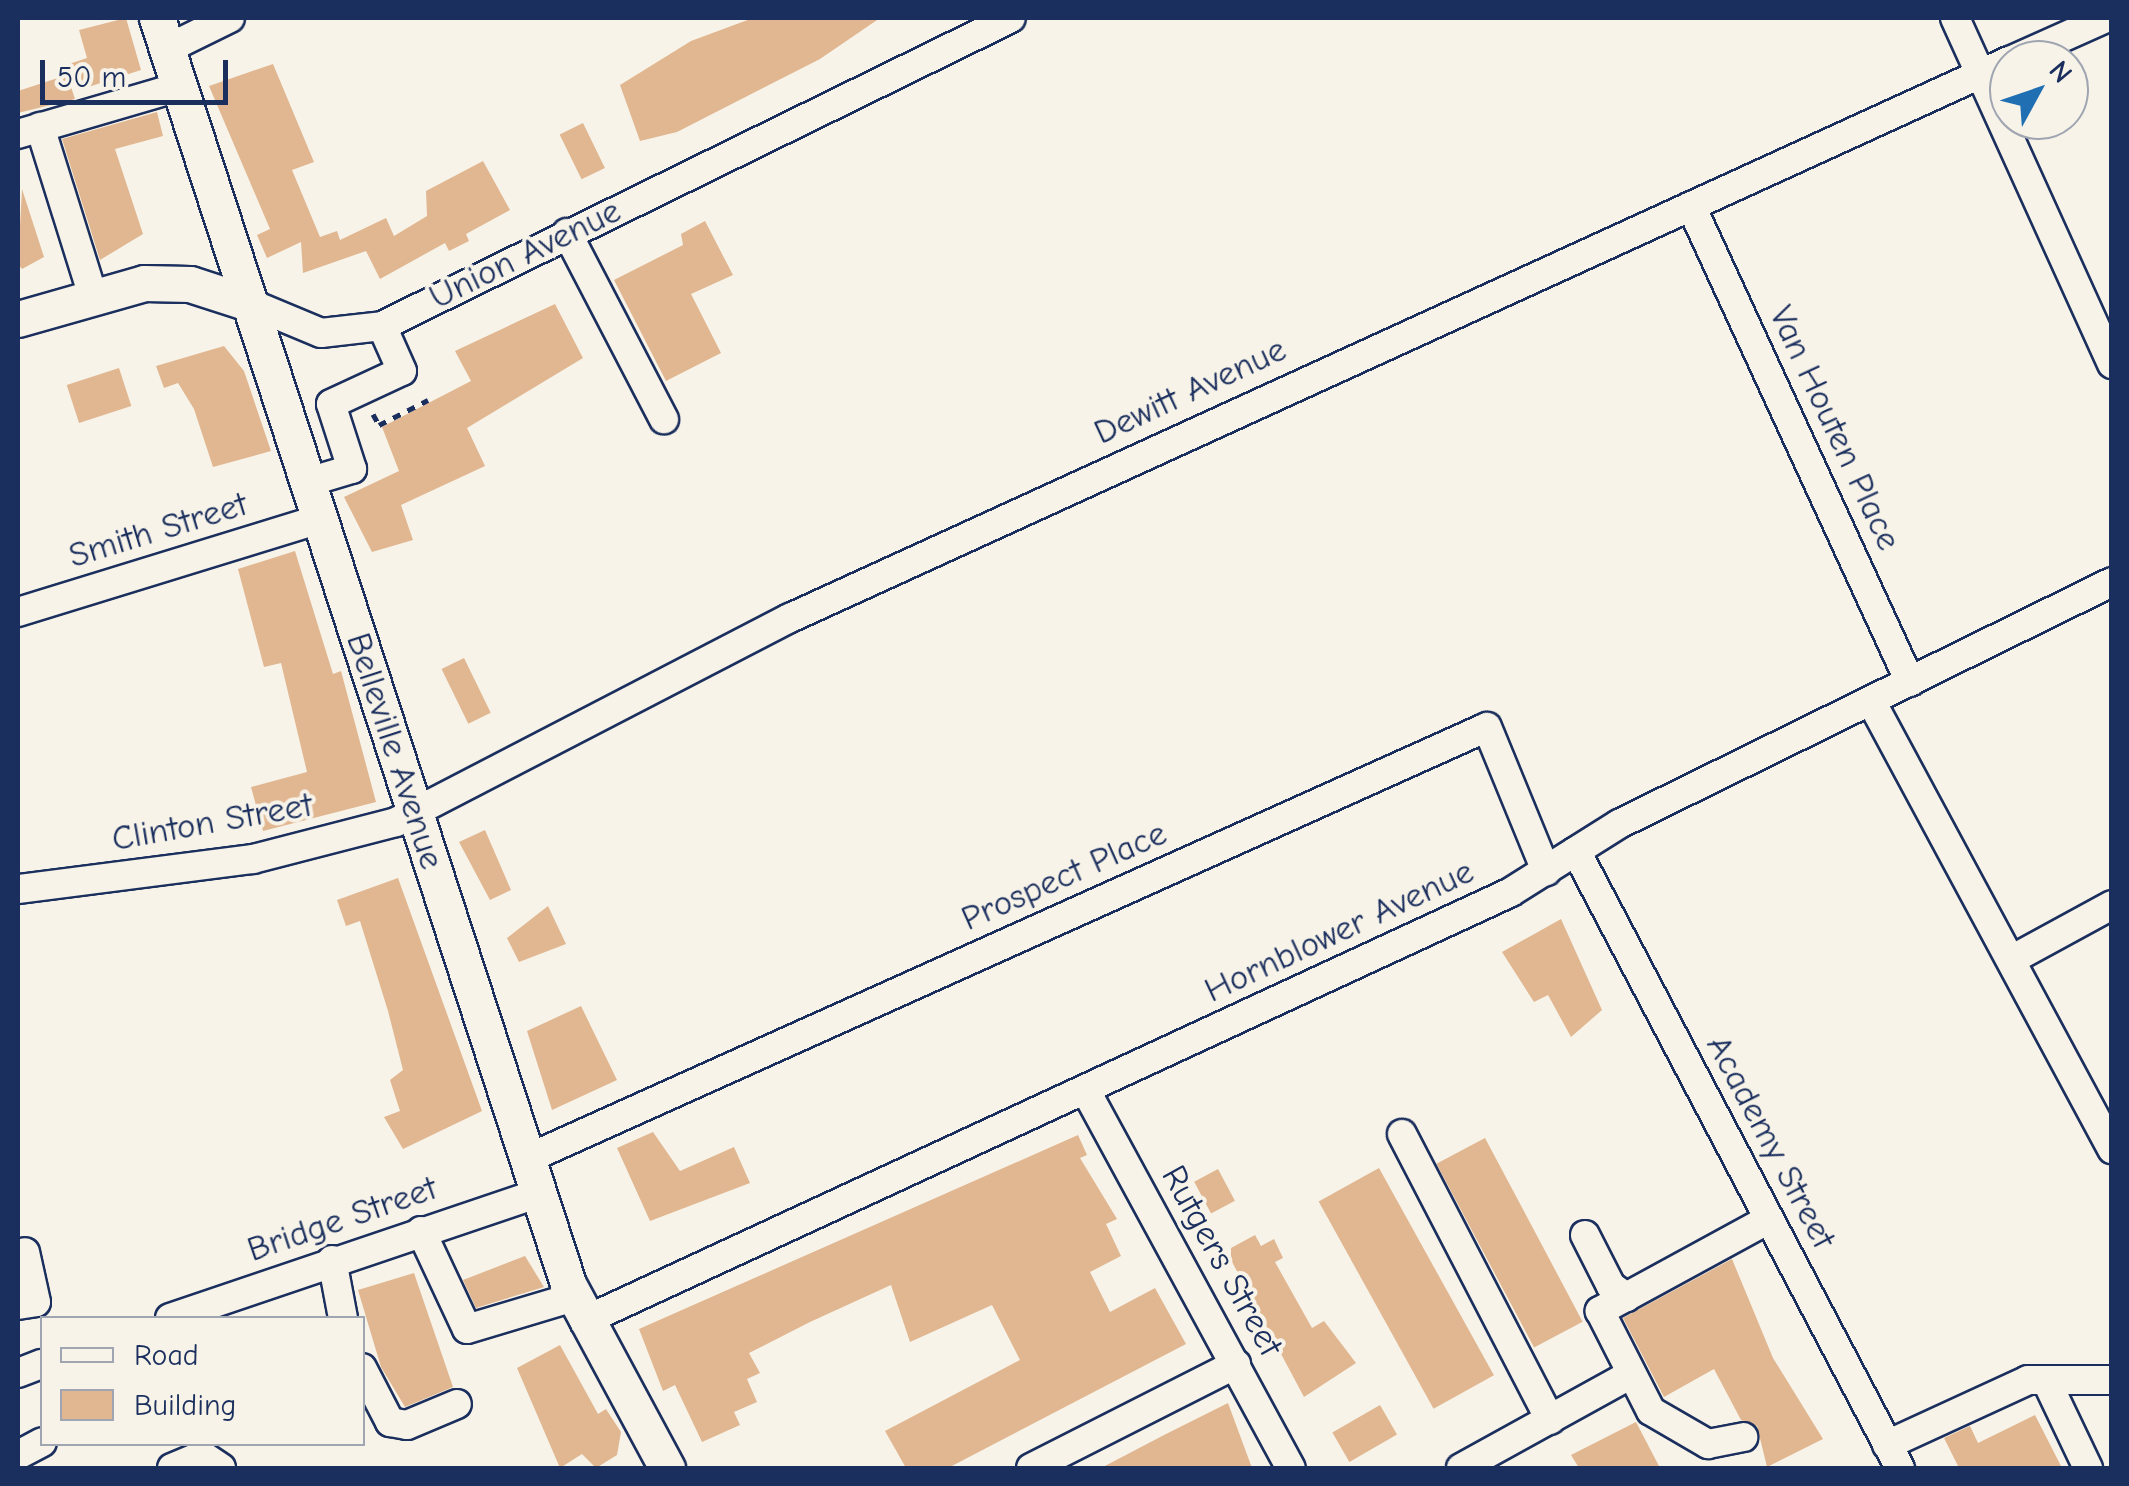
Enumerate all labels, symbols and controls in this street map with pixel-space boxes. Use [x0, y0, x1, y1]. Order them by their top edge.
scale bar [45, 40, 232, 102]
north arrow [1989, 40, 2089, 140]
text: N [2042, 55, 2079, 89]
text: 50 m [57, 60, 126, 95]
street label: Union Avenue [422, 190, 628, 318]
street label: Van Houten Place [1760, 299, 1910, 557]
street label: Dewitt Avenue [1087, 328, 1293, 454]
street label: Smith Street [64, 483, 252, 577]
street label: Belleville Avenue [337, 628, 453, 874]
street label: Clinton Street [109, 784, 315, 860]
street label: Prospect Place [955, 812, 1173, 940]
street label: Hornblower Avenue [1198, 850, 1480, 1012]
street label: Academy Street [1697, 1028, 1845, 1256]
street label: Rutgers Street [1152, 1158, 1292, 1364]
street label: Bridge Street [242, 1167, 442, 1271]
legend [40, 1316, 365, 1446]
text: Road [134, 1338, 199, 1373]
text: Building [134, 1388, 237, 1423]

